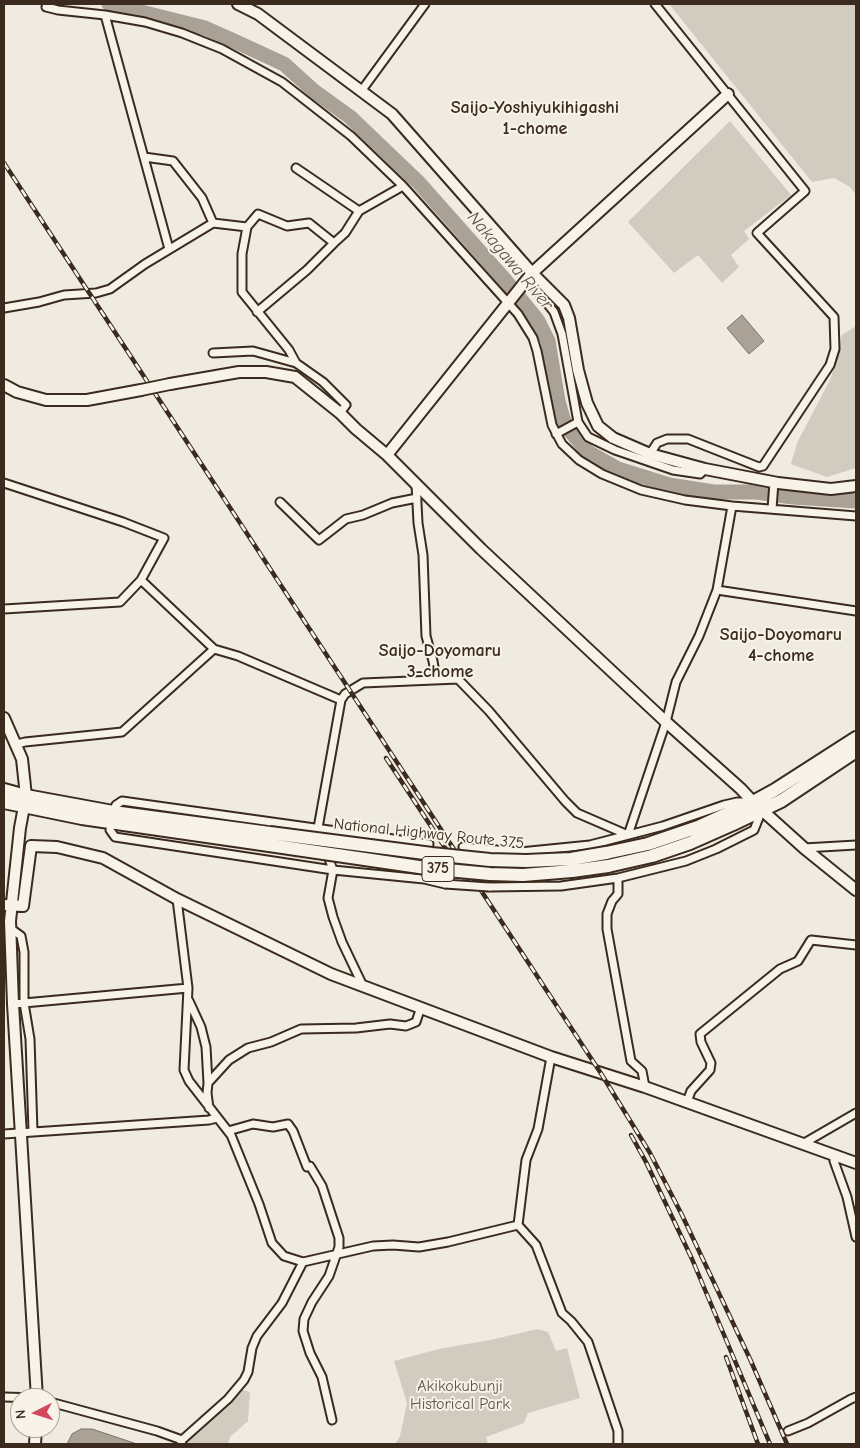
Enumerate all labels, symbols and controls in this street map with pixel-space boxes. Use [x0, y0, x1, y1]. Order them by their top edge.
district label: Saijo-Yoshiyukihigashi 1-chome [451, 97, 619, 140]
water label: Nakagawa River [462, 207, 558, 315]
district label: Saijo-Doyomaru 4-chome [720, 624, 842, 666]
district label: Saijo-Doyomaru 3-chome [379, 640, 501, 682]
street label: National Highway Route 375 [333, 814, 525, 854]
road number: 375 [422, 856, 454, 882]
park label: Akikokubunji Historical Park [410, 1376, 510, 1414]
north arrow [10, 1388, 60, 1438]
text: N [12, 1409, 29, 1420]

